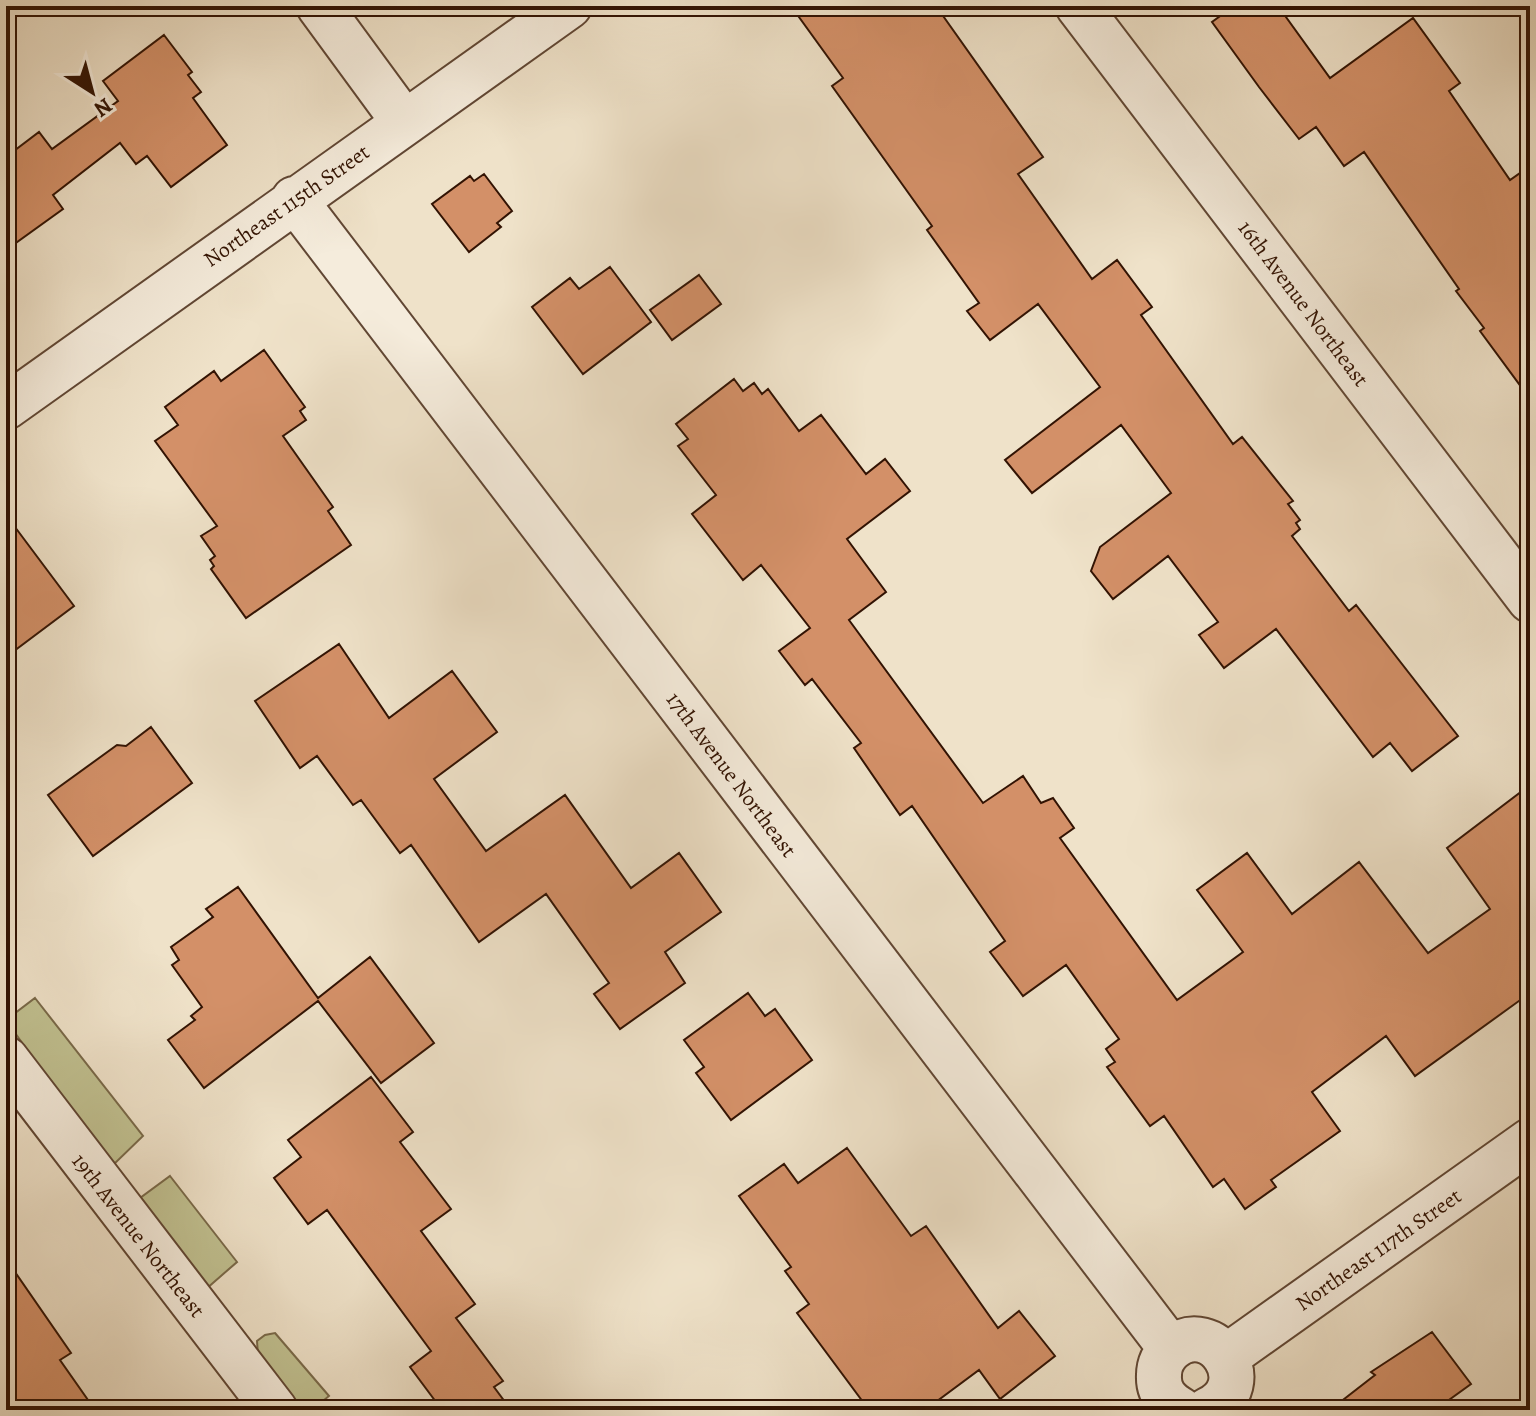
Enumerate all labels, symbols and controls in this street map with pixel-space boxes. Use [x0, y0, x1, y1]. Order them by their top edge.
north arrow [52, 52, 132, 132]
text: N [88, 91, 118, 124]
street label: Northeast 115th Street [198, 137, 376, 274]
street label: 16th Avenue Northeast [1231, 214, 1376, 393]
street label: 17th Avenue Northeast [659, 686, 803, 863]
street label: 19th Avenue Northeast [65, 1147, 212, 1324]
street label: Northeast 117th Street [1290, 1181, 1467, 1318]

